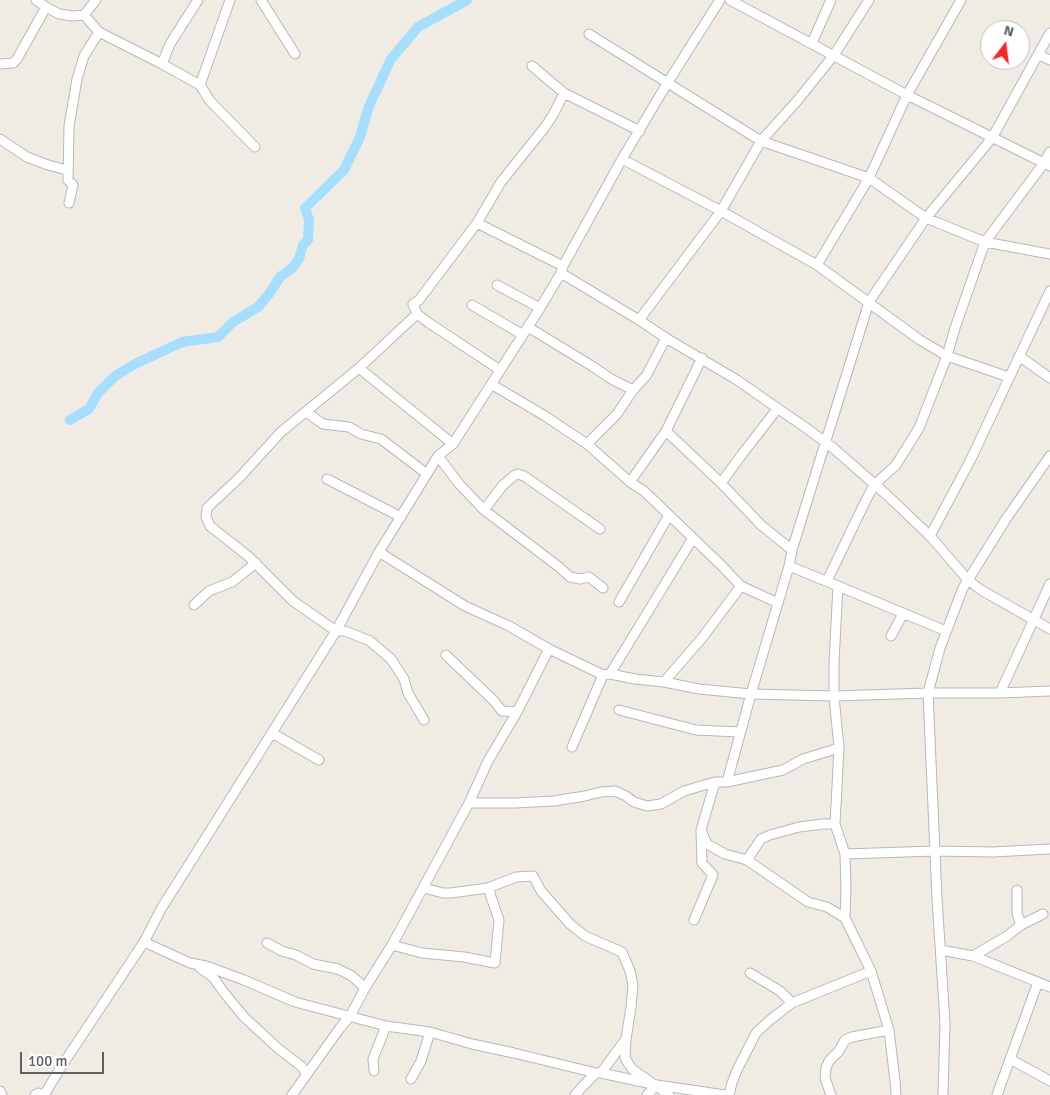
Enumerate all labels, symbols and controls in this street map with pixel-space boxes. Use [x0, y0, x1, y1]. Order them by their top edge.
north arrow [980, 20, 1030, 70]
text: N [1002, 22, 1016, 40]
scale bar [22, 1042, 106, 1074]
text: 100 m [28, 1052, 68, 1070]

